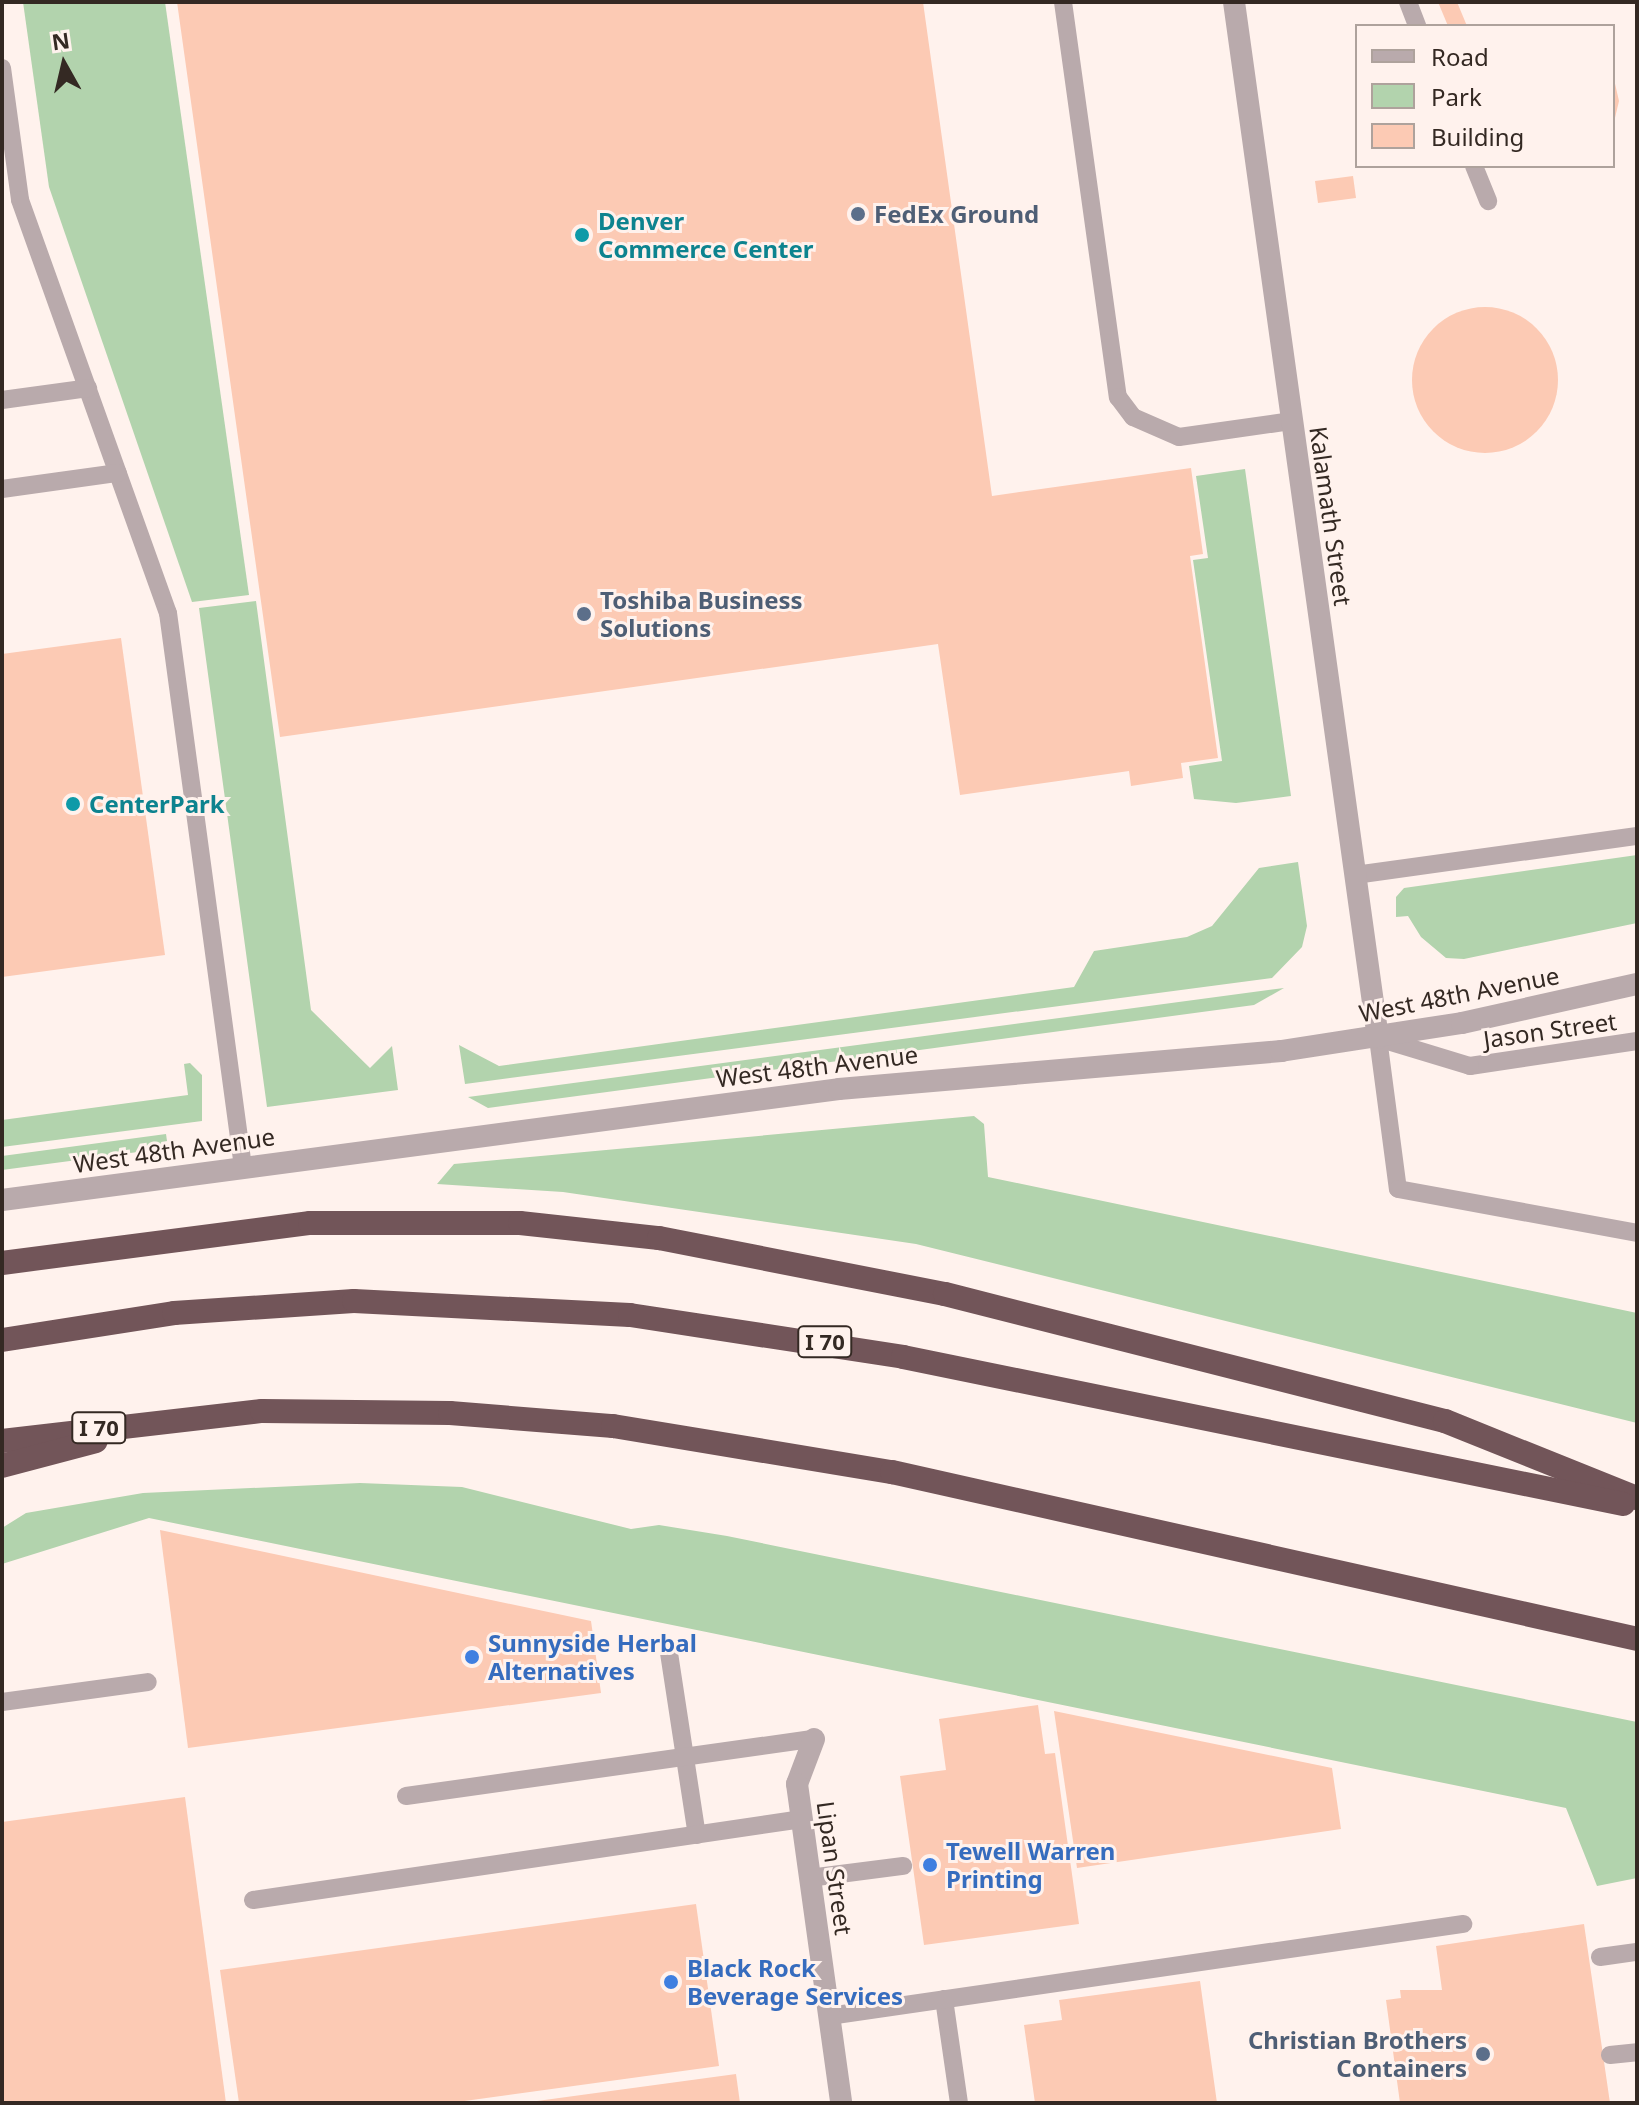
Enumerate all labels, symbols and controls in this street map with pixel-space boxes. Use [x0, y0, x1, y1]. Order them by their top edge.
north arrow [24, 24, 104, 104]
text: N [50, 24, 72, 56]
legend [1355, 24, 1615, 168]
text: Road [1431, 40, 1489, 73]
text: Park [1431, 80, 1482, 113]
text: Building [1431, 120, 1524, 153]
place label: FedEx Ground [874, 200, 1039, 228]
marker: FedEx Ground [849, 205, 867, 223]
place label: Denver Commerce Center [598, 207, 814, 263]
marker: Denver Commerce Center [573, 226, 591, 244]
street label: Kalamath Street [1304, 425, 1358, 607]
place label: Toshiba Business Solutions [600, 586, 803, 642]
marker: Toshiba Business Solutions [575, 605, 593, 623]
place label: CenterPark [89, 790, 225, 818]
marker: CenterPark [64, 795, 82, 813]
street label: West 48th Avenue [1357, 960, 1561, 1028]
street label: Jason Street [1482, 1006, 1618, 1054]
street label: West 48th Avenue [714, 1039, 920, 1093]
street label: West 48th Avenue [71, 1122, 277, 1178]
road number: I 70 [797, 1324, 853, 1360]
road number: I 70 [71, 1410, 127, 1446]
place label: Sunnyside Herbal Alternatives [488, 1629, 697, 1685]
marker: Sunnyside Herbal Alternatives [463, 1648, 481, 1666]
street label: Lipan Street [811, 1799, 859, 1937]
place label: Tewell Warren Printing [946, 1837, 1115, 1893]
marker: Tewell Warren Printing [921, 1856, 939, 1874]
place label: Black Rock Beverage Services [687, 1954, 903, 2010]
marker: Black Rock Beverage Services [662, 1973, 680, 1991]
place label: Christian Brothers Containers [1248, 2026, 1467, 2082]
marker: Christian Brothers Containers [1474, 2045, 1492, 2063]

